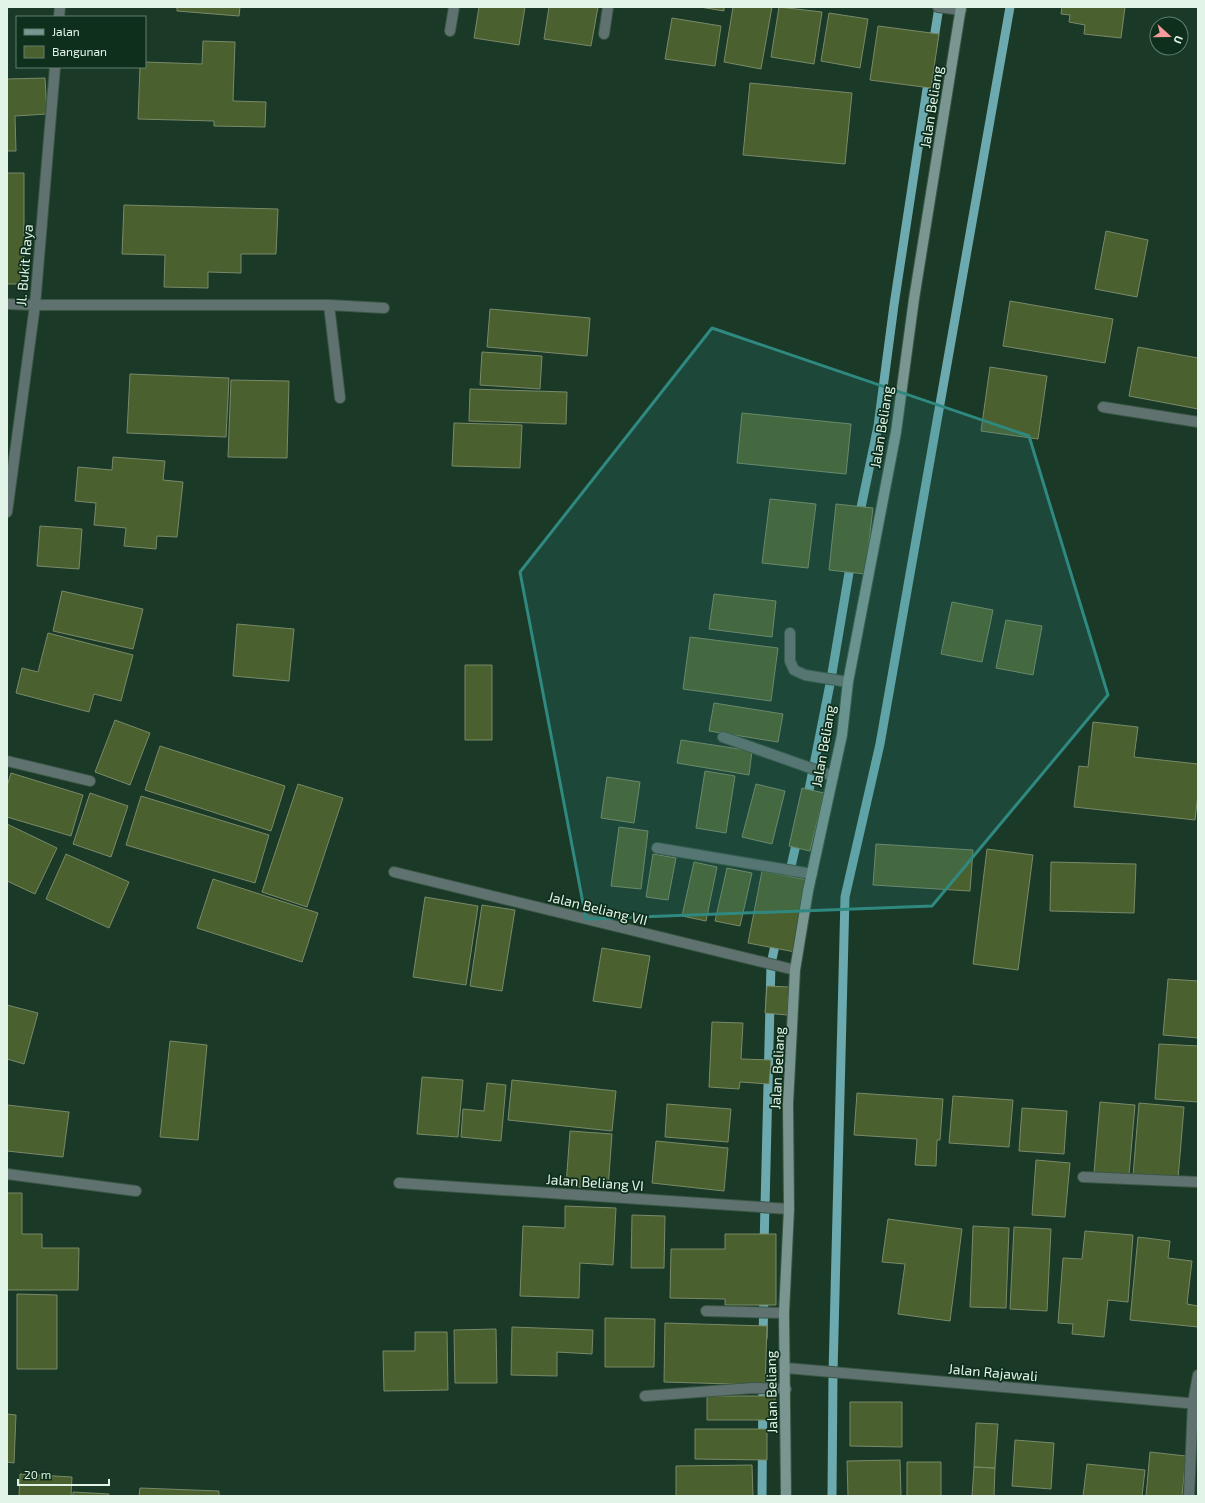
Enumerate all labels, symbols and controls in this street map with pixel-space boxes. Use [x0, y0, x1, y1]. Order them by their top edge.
legend [16, 16, 146, 68]
north arrow [1149, 16, 1189, 56]
text: Jalan [52, 24, 80, 38]
text: U [1171, 34, 1186, 46]
text: Bangunan [52, 44, 107, 58]
street label: Jalan Beliang [916, 64, 946, 149]
street label: Jl. Bukit Raya [12, 223, 36, 307]
street label: Jalan Beliang [866, 384, 896, 469]
street label: Jalan Beliang [807, 703, 839, 788]
street label: Jalan Beliang VII [547, 887, 649, 929]
street label: Jalan Beliang [766, 1026, 788, 1110]
street label: Jalan Beliang VI [546, 1170, 644, 1194]
street label: Jalan Beliang [762, 1350, 780, 1434]
street label: Jalan Rajawali [947, 1360, 1039, 1384]
scale bar [18, 1461, 109, 1487]
text: 20 m [24, 1467, 51, 1481]

